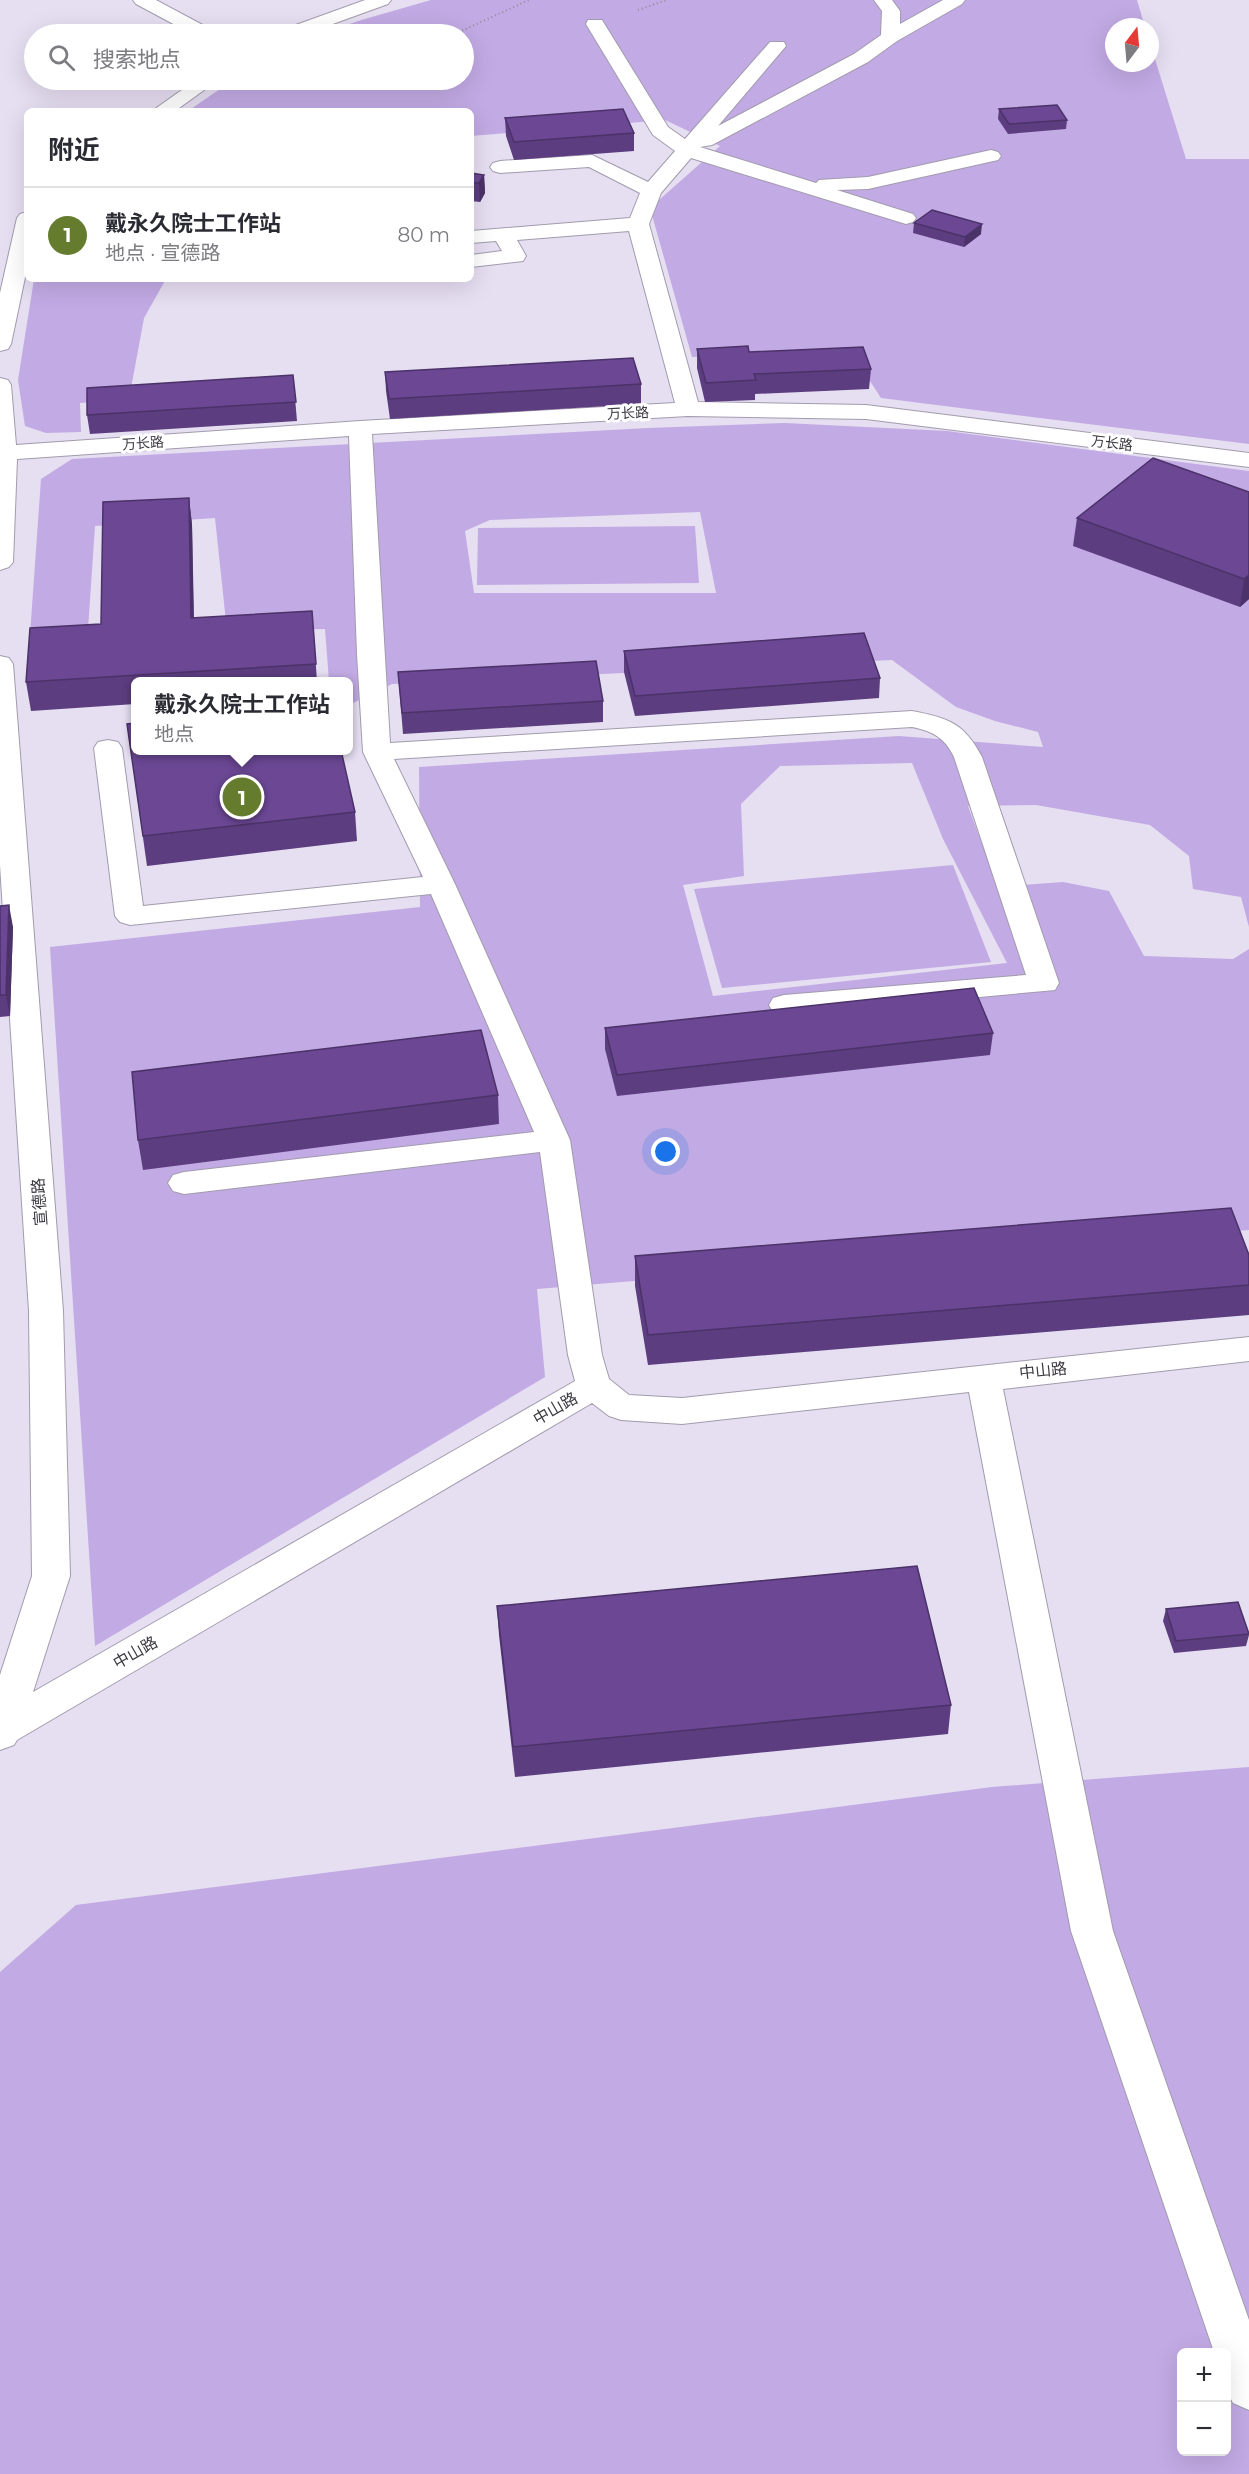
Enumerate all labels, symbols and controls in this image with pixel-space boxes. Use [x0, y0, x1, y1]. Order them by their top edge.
north arrow [1105, 18, 1159, 72]
search box [24, 24, 474, 90]
icon: search [45, 41, 78, 74]
text: 搜索地点 [93, 46, 181, 73]
text: 附近 [48, 134, 100, 166]
text: 戴永久院士工作站 [105, 210, 281, 237]
text: 1 [64, 223, 71, 247]
text: 80 m [398, 223, 450, 247]
text: 地点 · 宣德路 [105, 241, 221, 265]
street label: 万长路 [607, 403, 649, 423]
street label: 万长路 [1090, 432, 1134, 454]
street label: 万长路 [121, 433, 165, 453]
popup [131, 677, 353, 755]
text: 戴永久院士工作站 [154, 691, 330, 718]
text: 地点 [154, 722, 194, 746]
pin: 1 [222, 774, 262, 820]
your location [651, 1137, 680, 1166]
street label: 宣德路 [28, 1177, 51, 1227]
street label: 中山路 [1018, 1359, 1068, 1382]
street label: 中山路 [530, 1388, 581, 1429]
street label: 中山路 [110, 1632, 161, 1673]
map controls [1177, 2348, 1231, 2456]
button: + [1177, 2348, 1231, 2402]
button: − [1177, 2402, 1231, 2456]

